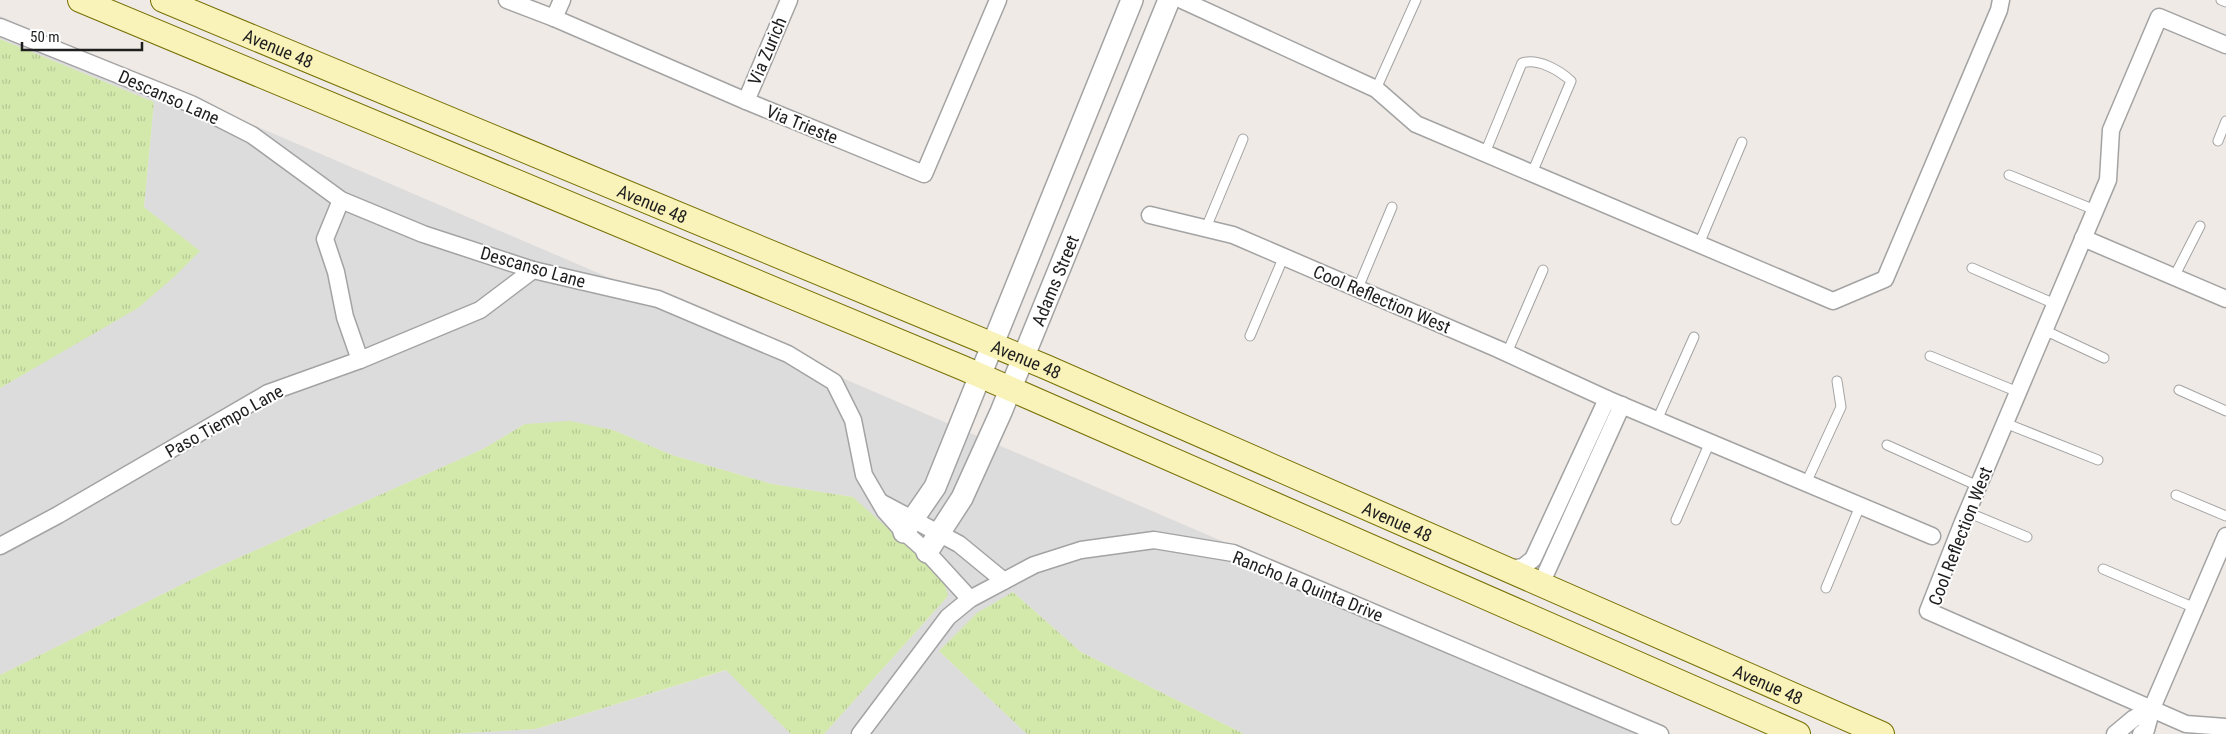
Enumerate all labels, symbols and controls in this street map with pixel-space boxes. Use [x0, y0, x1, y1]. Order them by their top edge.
street label: Via Zurich [743, 14, 791, 88]
scale bar [22, 20, 142, 52]
street label: Avenue 48 [240, 24, 317, 72]
text: 50 m [30, 28, 60, 46]
street label: Descanso Lane [115, 65, 223, 129]
street label: Via Trieste [763, 100, 841, 148]
street label: Avenue 48 [614, 180, 690, 227]
street label: Adams Street [1027, 232, 1083, 329]
street label: Descanso Lane [478, 242, 588, 292]
street label: Cool Reflection West [1310, 261, 1454, 337]
street label: Avenue 48 [988, 335, 1065, 383]
street label: Paso Tiempo Lane [161, 380, 287, 462]
street label: Cool Reflection West [1924, 464, 1996, 608]
street label: Avenue 48 [1359, 497, 1435, 546]
street label: Rancho la Quinta Drive [1230, 546, 1386, 626]
street label: Avenue 48 [1730, 660, 1806, 708]

